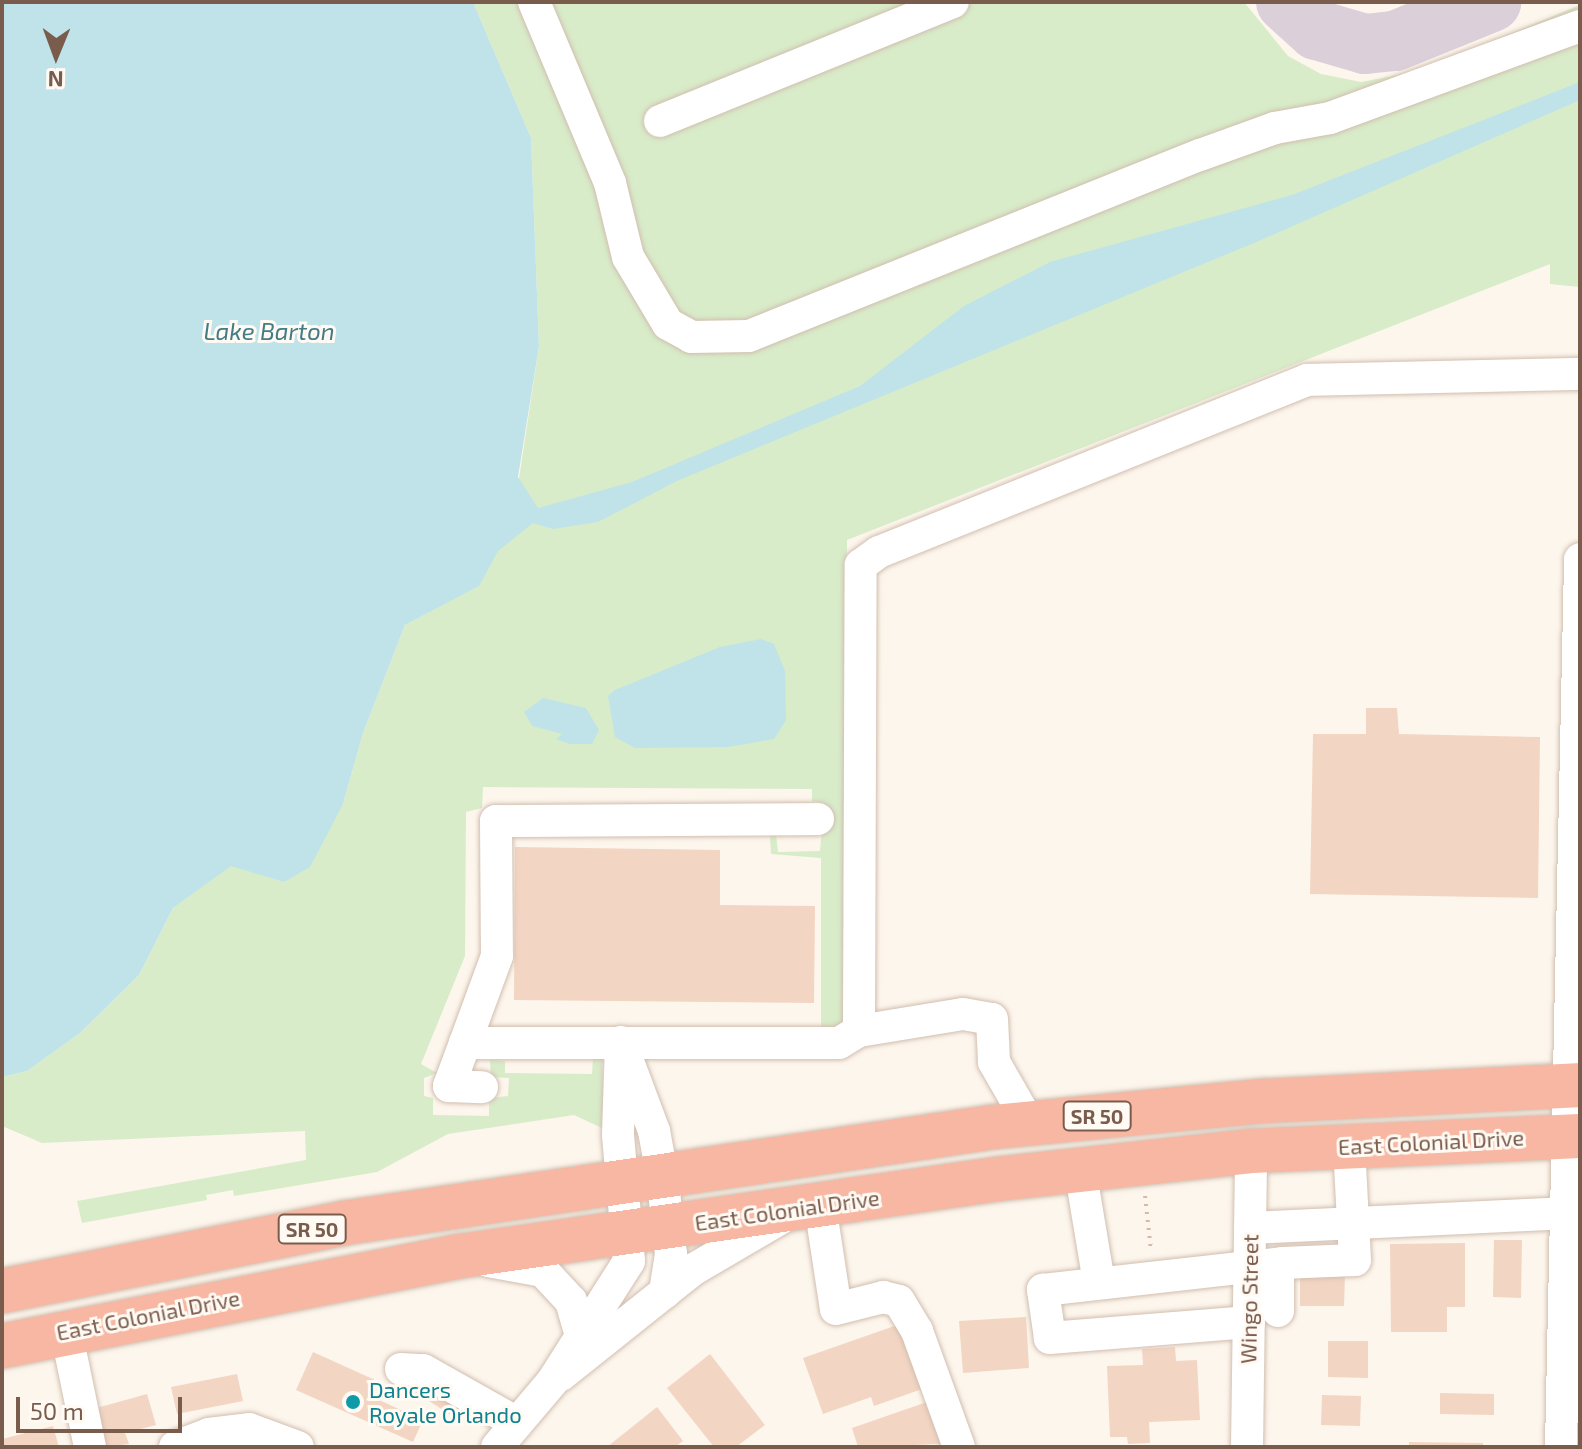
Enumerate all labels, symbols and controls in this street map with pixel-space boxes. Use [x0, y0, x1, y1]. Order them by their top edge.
north arrow [16, 16, 96, 96]
text: N [47, 67, 64, 93]
water label: Lake Barton [203, 317, 335, 345]
road number: SR 50 [1061, 1100, 1133, 1132]
street label: East Colonial Drive [1337, 1124, 1525, 1160]
street label: East Colonial Drive [693, 1184, 881, 1236]
road number: SR 50 [276, 1213, 348, 1245]
street label: Wingo Street [1235, 1234, 1263, 1364]
street label: East Colonial Drive [54, 1284, 242, 1346]
place label: Dancers Royale Orlando [369, 1376, 522, 1428]
scale bar [20, 1381, 186, 1431]
marker: Dancers Royale Orlando [344, 1393, 362, 1411]
text: 50 m [30, 1396, 84, 1425]

